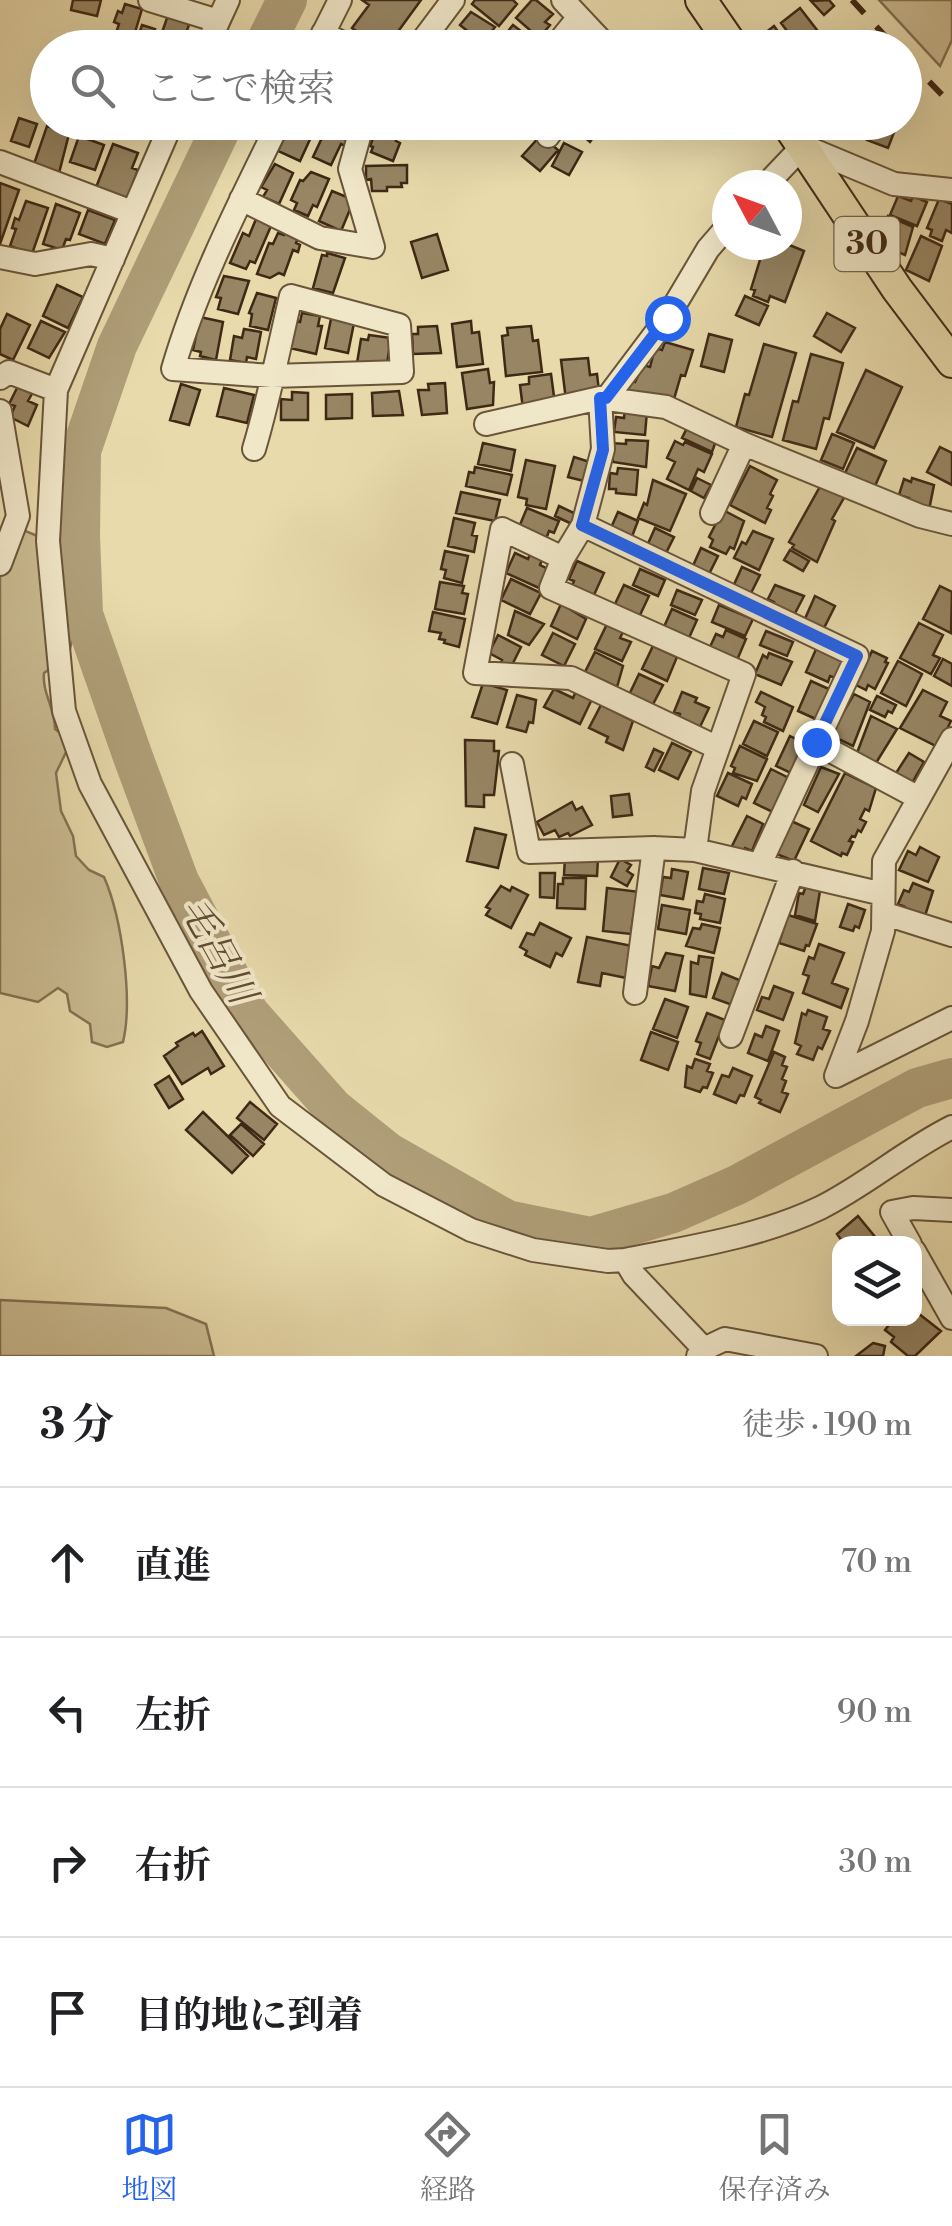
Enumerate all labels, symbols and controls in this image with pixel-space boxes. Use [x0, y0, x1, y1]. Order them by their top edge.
search box [30, 30, 922, 140]
icon: search [65, 58, 120, 113]
text: ここで検索 [145, 66, 335, 113]
north arrow [712, 170, 802, 260]
road number: 30 [834, 217, 900, 271]
route start [645, 296, 691, 342]
route end [794, 720, 840, 766]
water label: 毛呂川 [169, 890, 267, 1016]
map controls [832, 1236, 922, 1326]
button: layers [832, 1236, 922, 1326]
text: 3 分 [40, 1399, 114, 1452]
text: 徒歩 · 190 m [742, 1405, 912, 1445]
icon: ahead [40, 1535, 95, 1590]
text: 70 m [841, 1542, 912, 1582]
text: 直進 [135, 1543, 211, 1590]
icon: left [40, 1685, 95, 1740]
text: 90 m [837, 1692, 912, 1732]
text: 左折 [135, 1693, 211, 1740]
icon: right [40, 1835, 95, 1890]
text: 30 m [838, 1842, 912, 1882]
text: 右折 [135, 1843, 211, 1890]
icon: arrive [40, 1985, 95, 2040]
text: 目的地に到着 [135, 1993, 363, 2040]
tab: 地図 [121, 2107, 177, 2208]
tab: 経路 [420, 2107, 476, 2208]
tab: 保存済み [719, 2107, 831, 2208]

